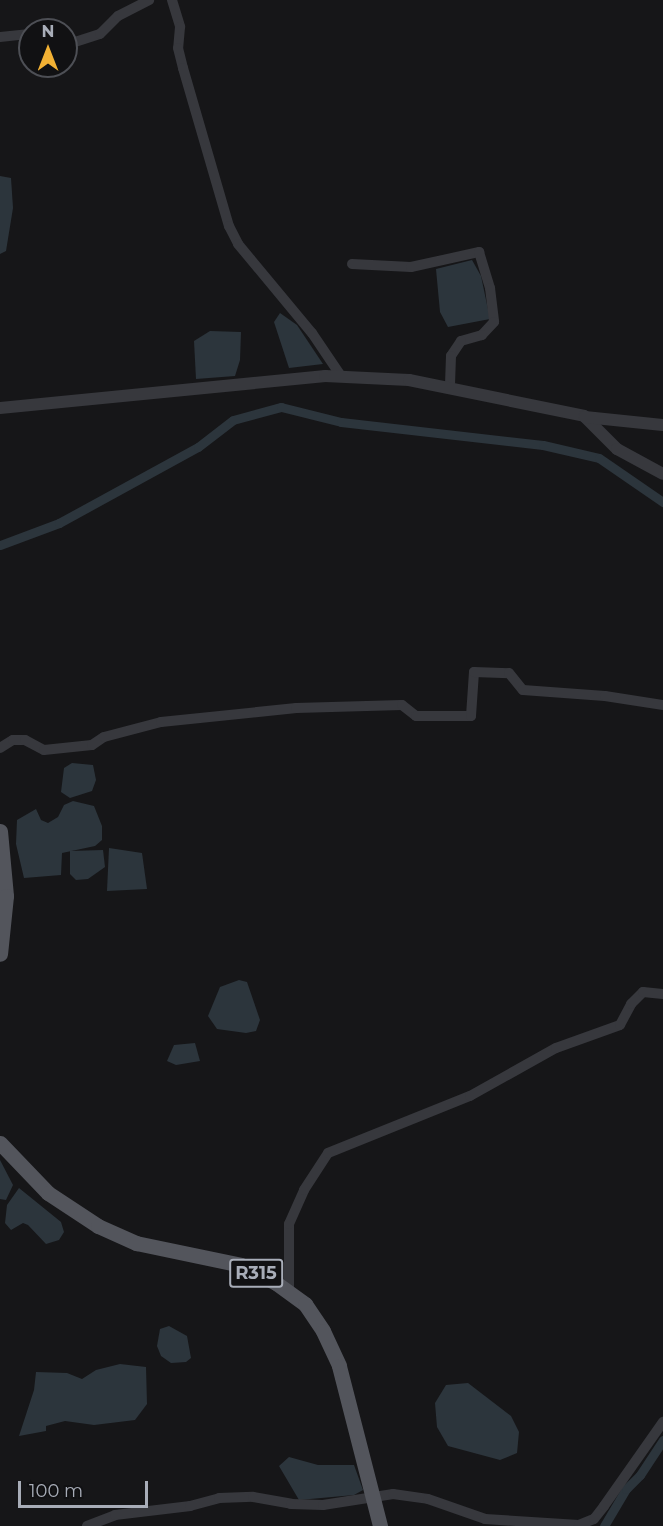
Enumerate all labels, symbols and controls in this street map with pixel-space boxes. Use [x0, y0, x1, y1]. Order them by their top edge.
north arrow [18, 18, 78, 78]
text: N [42, 22, 54, 41]
road number: R315 [229, 1258, 283, 1288]
scale bar [21, 1469, 152, 1507]
text: 100 m [29, 1480, 83, 1502]

